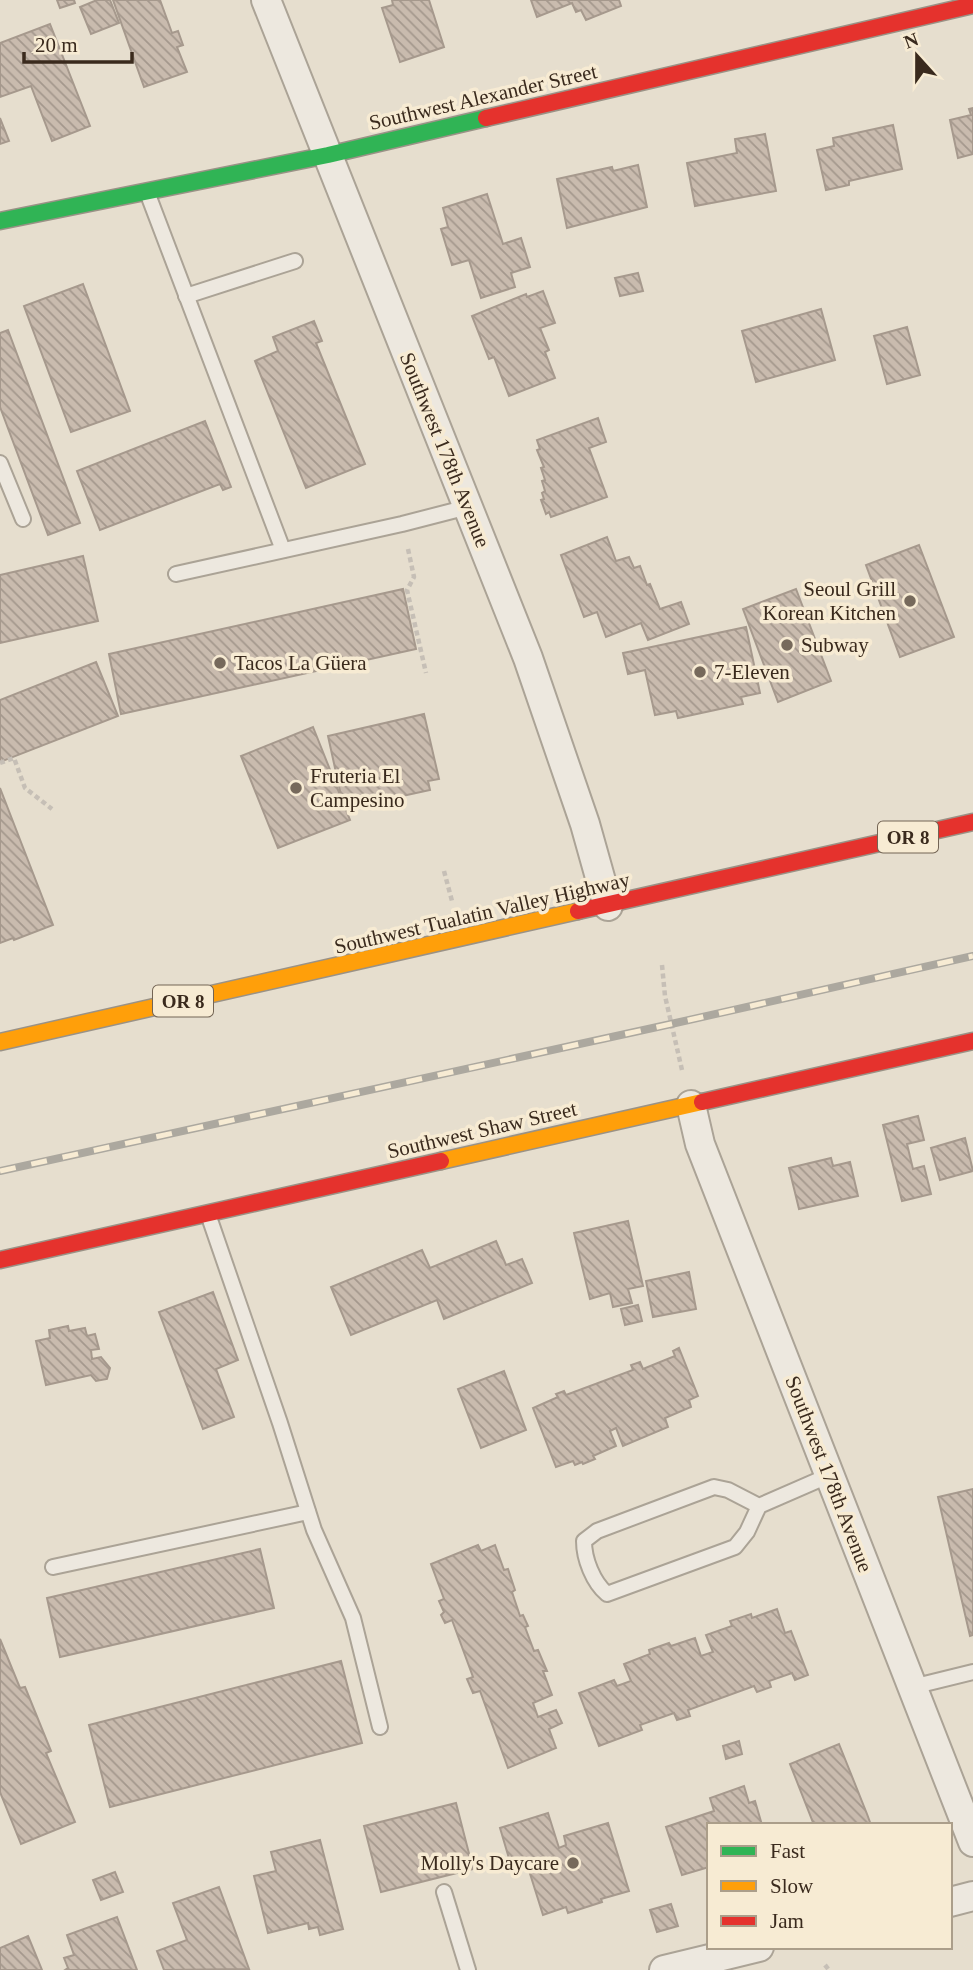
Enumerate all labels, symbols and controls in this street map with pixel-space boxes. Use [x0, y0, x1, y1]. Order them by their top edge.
scale bar [24, 21, 133, 65]
north arrow [882, 21, 952, 91]
text: N [901, 28, 922, 53]
text: 20 m [35, 33, 78, 57]
street label: Southwest Alexander Street [367, 59, 600, 135]
street label: Southwest 178th Avenue [395, 349, 495, 551]
place label: Seoul Grill Korean Kitchen [762, 577, 896, 625]
marker: Seoul Grill Korean Kitchen [902, 593, 918, 609]
place label: Subway [801, 633, 869, 657]
marker: Subway [779, 637, 795, 653]
place label: Tacos La Güera [234, 651, 367, 675]
marker: Tacos La Güera [212, 655, 228, 671]
place label: 7-Eleven [714, 660, 790, 684]
marker: 7-Eleven [692, 664, 708, 680]
place label: Fruteria El Campesino [310, 764, 405, 812]
marker: Fruteria El Campesino [288, 780, 304, 796]
road number: OR 8 [878, 822, 938, 852]
street label: Southwest Tualatin Valley Highway [332, 867, 632, 959]
road number: OR 8 [153, 986, 213, 1016]
street label: Southwest Shaw Street [385, 1096, 579, 1163]
street label: Southwest 178th Avenue [780, 1372, 878, 1576]
legend [707, 1823, 952, 1949]
text: Fast [770, 1839, 805, 1863]
place label: Molly's Daycare [421, 1851, 559, 1875]
marker: Molly's Daycare [565, 1855, 581, 1871]
text: Slow [770, 1874, 814, 1898]
text: Jam [770, 1909, 804, 1933]

